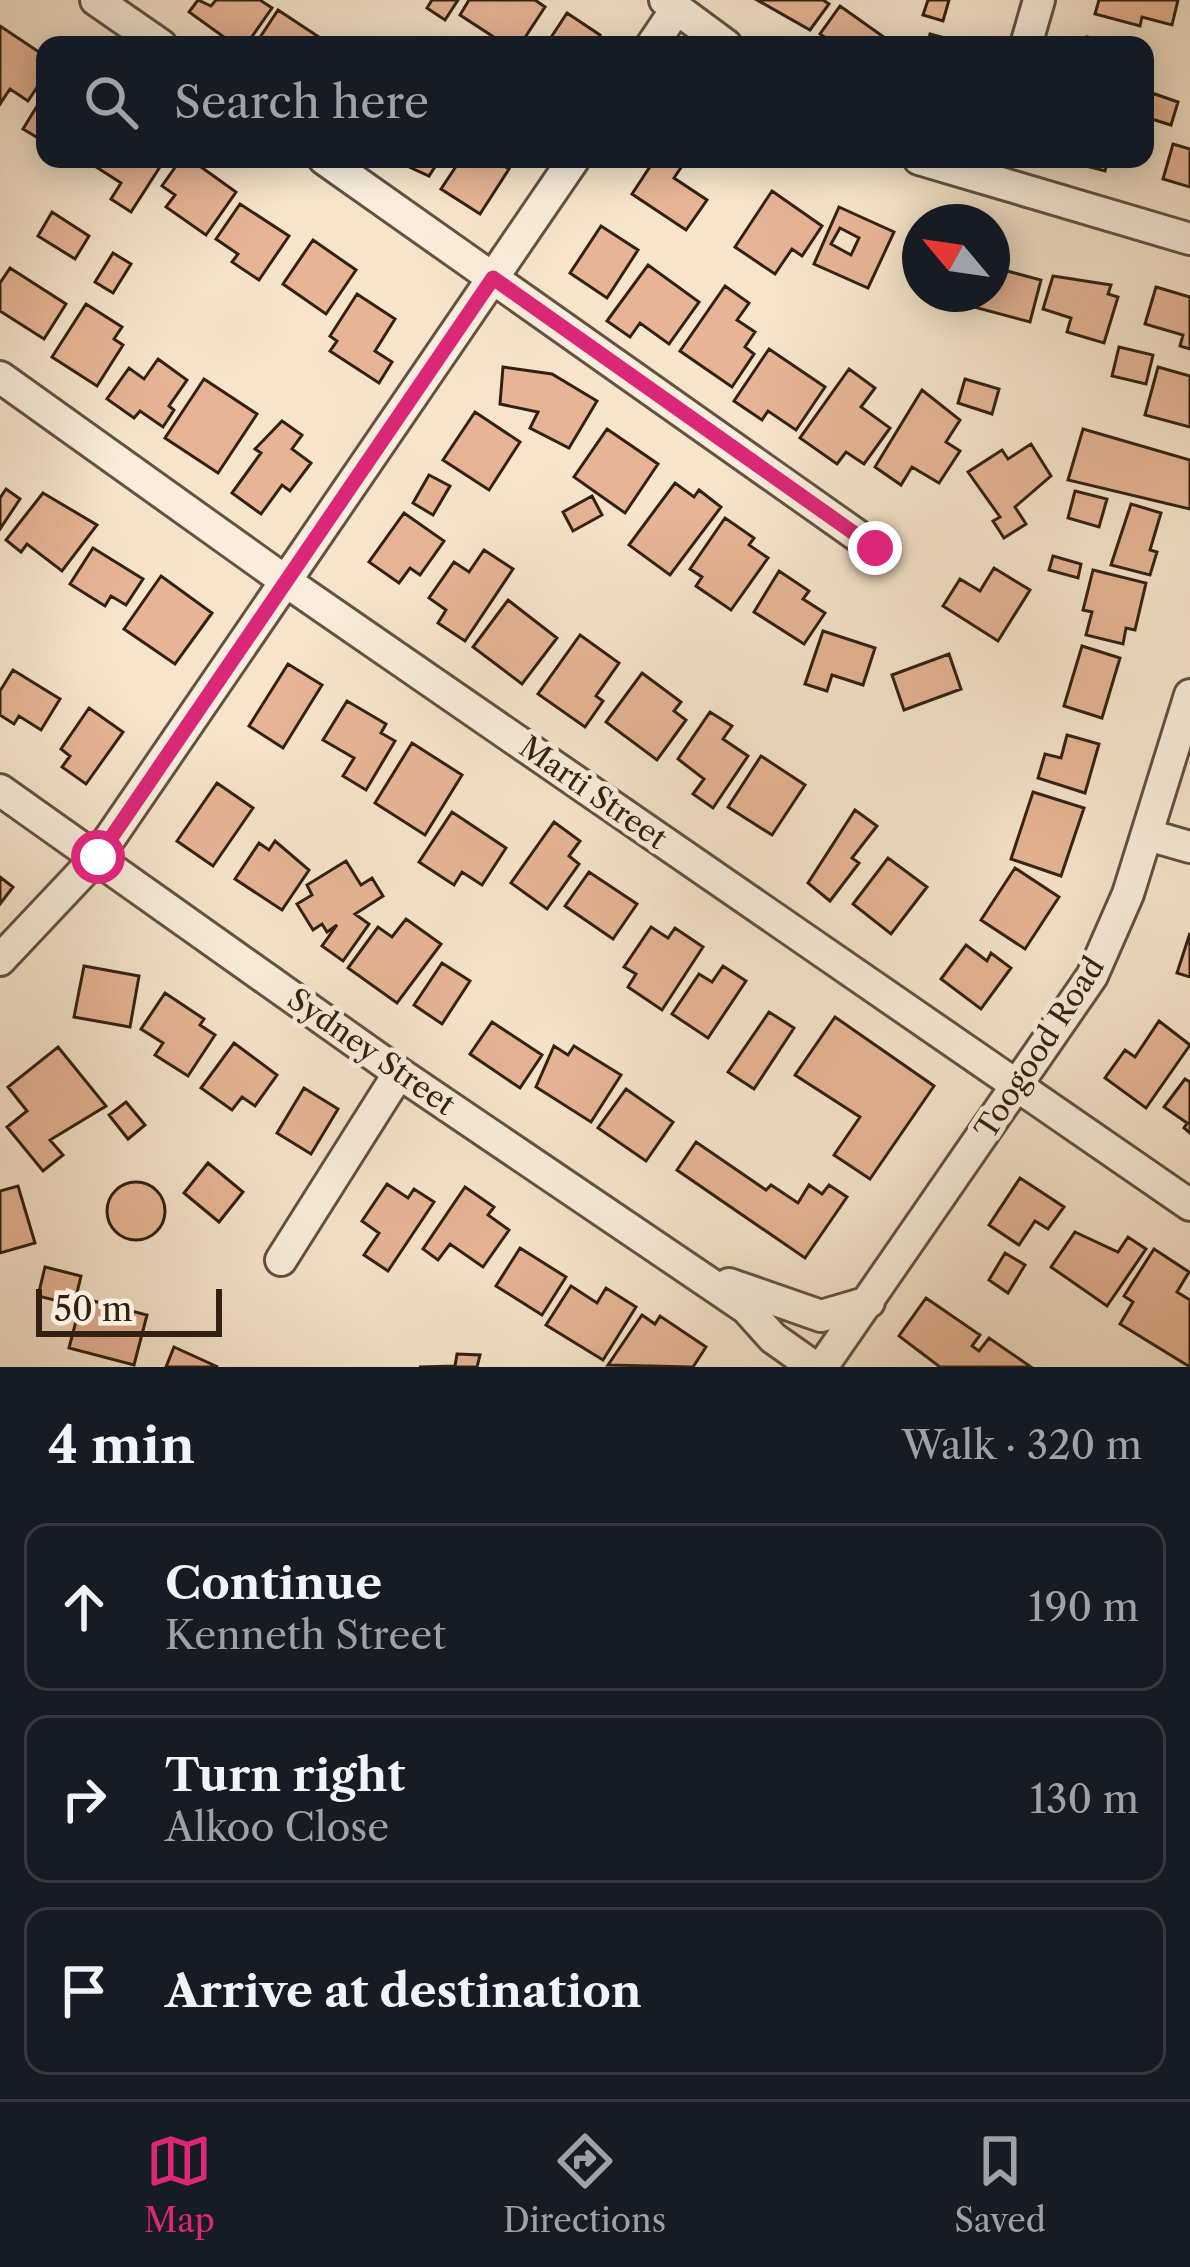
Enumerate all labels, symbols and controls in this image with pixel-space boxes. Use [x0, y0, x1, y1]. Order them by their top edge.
search box [36, 36, 1154, 168]
icon: search [78, 69, 144, 135]
text: Search here [174, 74, 429, 130]
north arrow [902, 204, 1010, 312]
route end [848, 521, 902, 575]
street label: Marti Street [513, 728, 674, 857]
route start [71, 830, 125, 884]
street label: Toogood Road [967, 950, 1112, 1146]
street label: Sydney Street [281, 980, 462, 1123]
scale bar [36, 1283, 222, 1336]
text: 50 m [54, 1289, 132, 1330]
text: 4 min [48, 1414, 195, 1476]
text: Walk · 320 m [902, 1421, 1142, 1469]
text: Continue [165, 1555, 382, 1611]
icon: ahead [51, 1574, 117, 1640]
text: 190 m [1028, 1583, 1139, 1631]
text: Kenneth Street [165, 1611, 446, 1659]
text: Turn right [165, 1747, 405, 1803]
icon: right [51, 1766, 117, 1832]
text: 130 m [1030, 1775, 1139, 1823]
text: Alkoo Close [165, 1803, 389, 1851]
icon: arrive [51, 1958, 117, 2024]
text: Arrive at destination [165, 1963, 642, 2019]
tab: Map [144, 2128, 215, 2241]
tab: Directions [503, 2128, 666, 2241]
tab: Saved [954, 2128, 1046, 2241]

